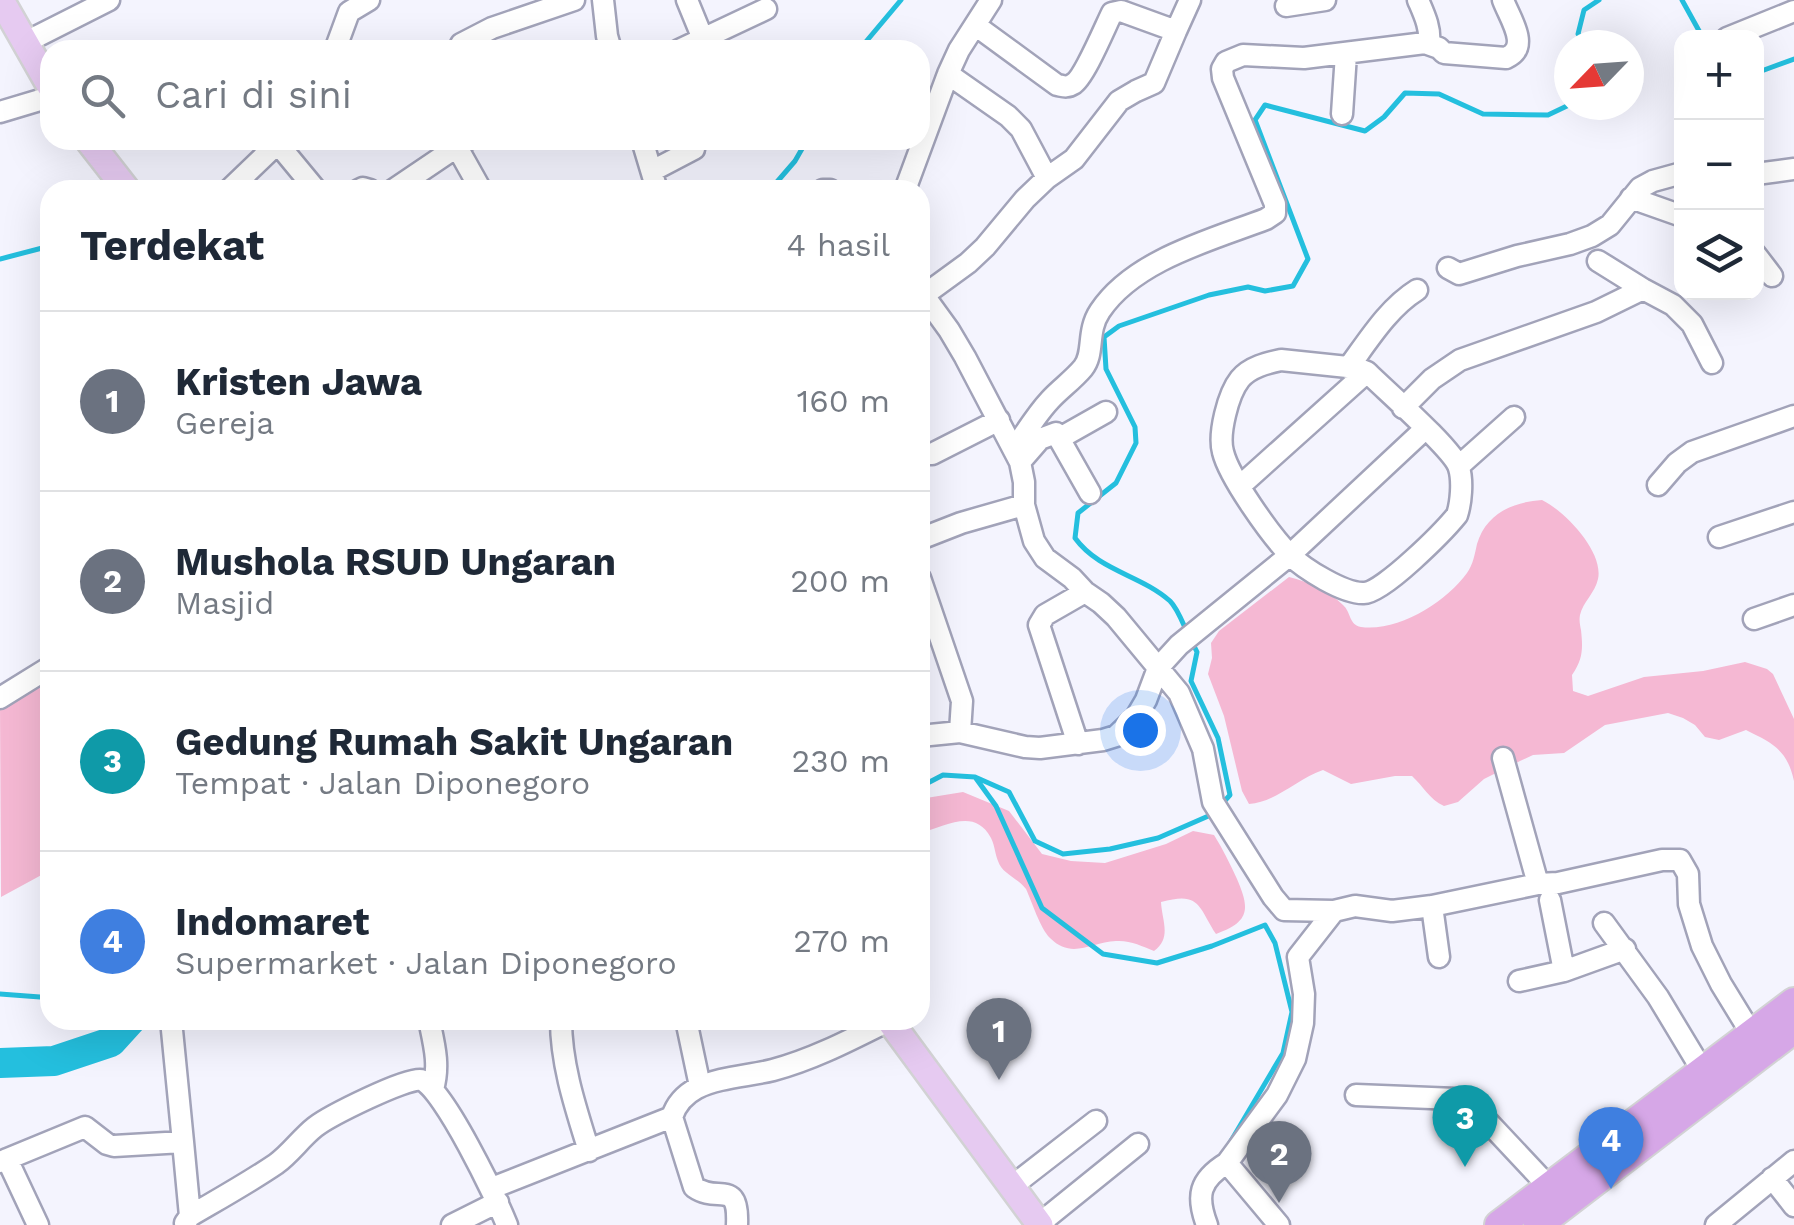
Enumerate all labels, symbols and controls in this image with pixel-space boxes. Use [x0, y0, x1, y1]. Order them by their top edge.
north arrow [1554, 30, 1644, 120]
map controls [1674, 30, 1764, 300]
button: + [1674, 30, 1764, 120]
search box [40, 40, 930, 150]
icon: search [75, 68, 130, 123]
text: Cari di sini [155, 73, 352, 117]
button: − [1674, 120, 1764, 210]
button: layers [1674, 210, 1764, 300]
text: Terdekat [80, 221, 264, 270]
text: 4 hasil [786, 226, 890, 264]
text: Kristen Jawa [175, 360, 422, 404]
text: 1 [106, 382, 119, 420]
text: 160 m [797, 382, 890, 420]
text: Gereja [175, 404, 274, 442]
text: Mushola RSUD Ungaran [175, 540, 616, 584]
text: 2 [103, 562, 122, 600]
text: 200 m [790, 562, 890, 600]
text: Masjid [175, 584, 274, 622]
your location [1115, 705, 1166, 756]
text: Gedung Rumah Sakit Ungaran [175, 720, 733, 764]
text: 3 [103, 742, 122, 780]
text: 230 m [791, 742, 890, 780]
text: Tempat · Jalan Diponegoro [175, 764, 590, 802]
text: Indomaret [175, 900, 369, 944]
text: 4 [102, 922, 123, 960]
text: 270 m [793, 922, 890, 960]
text: Supermarket · Jalan Diponegoro [175, 944, 677, 982]
pin: 1 [966, 998, 1032, 1080]
pin: 3 [1432, 1084, 1498, 1167]
pin: 4 [1578, 1106, 1644, 1189]
pin: 2 [1246, 1120, 1312, 1203]

